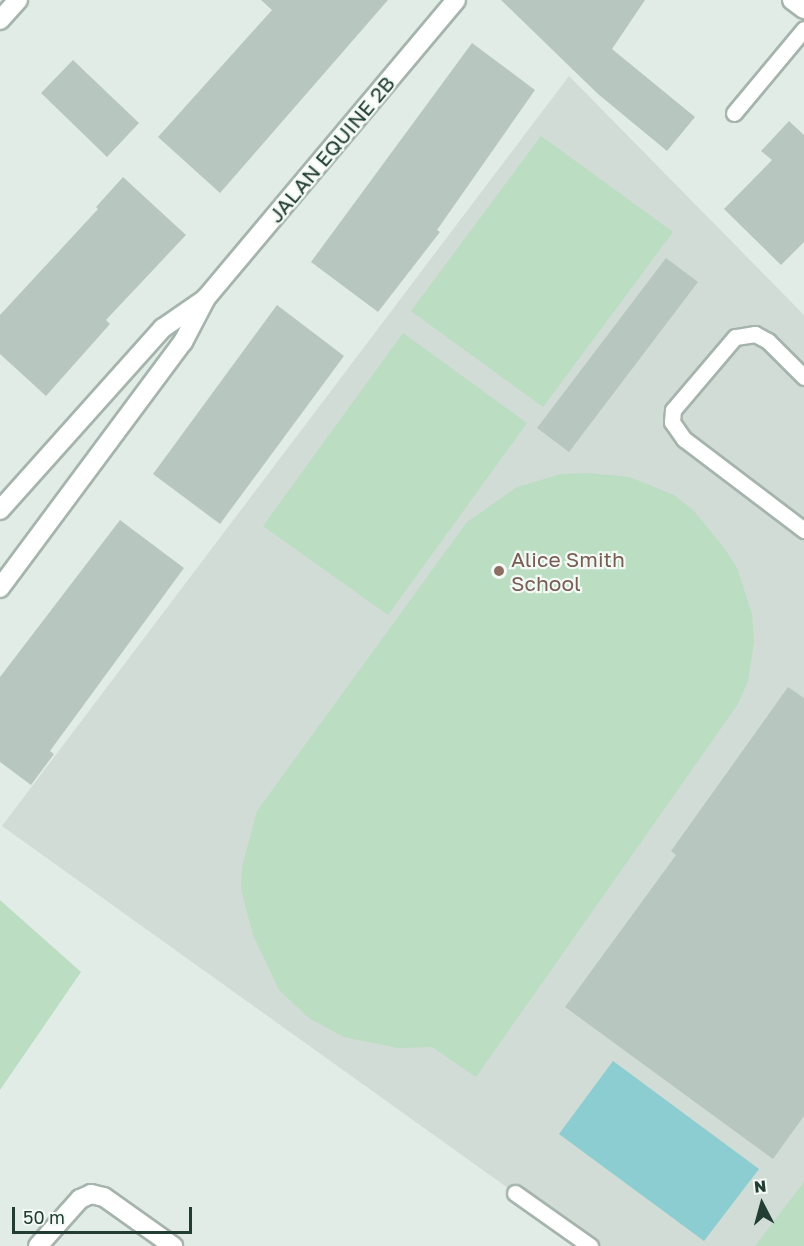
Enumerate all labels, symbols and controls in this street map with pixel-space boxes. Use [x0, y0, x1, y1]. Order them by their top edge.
street label: JALAN EQUINE 2B [262, 71, 400, 227]
place label: Alice Smith School [511, 546, 625, 596]
marker: Alice Smith School [492, 564, 506, 578]
north arrow [732, 1174, 792, 1234]
text: N [753, 1176, 767, 1197]
scale bar [15, 1195, 195, 1233]
text: 50 m [23, 1206, 65, 1228]

